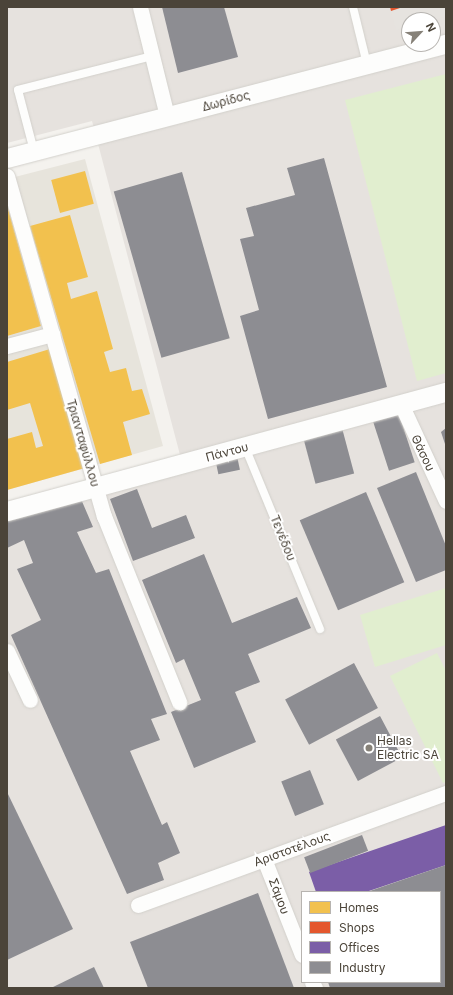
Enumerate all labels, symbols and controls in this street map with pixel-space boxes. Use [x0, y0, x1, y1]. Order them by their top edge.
north arrow [401, 12, 441, 52]
text: N [423, 20, 439, 34]
street label: Δωρίδος [200, 88, 252, 114]
street label: Τριανταφύλλου [64, 397, 102, 489]
street label: Θάσου [408, 432, 438, 474]
street label: Πάντου [204, 439, 250, 465]
street label: Τενέδου [267, 513, 299, 563]
place label: Hellas Electric SA [377, 734, 439, 762]
marker: Hellas Electric SA [364, 743, 374, 753]
street label: Αριστοτέλους [252, 829, 332, 869]
street label: Σάμου [266, 876, 292, 916]
legend [301, 891, 441, 983]
text: Homes [339, 900, 379, 915]
text: Shops [339, 920, 375, 935]
text: Offices [339, 940, 380, 955]
text: Industry [339, 960, 385, 975]

